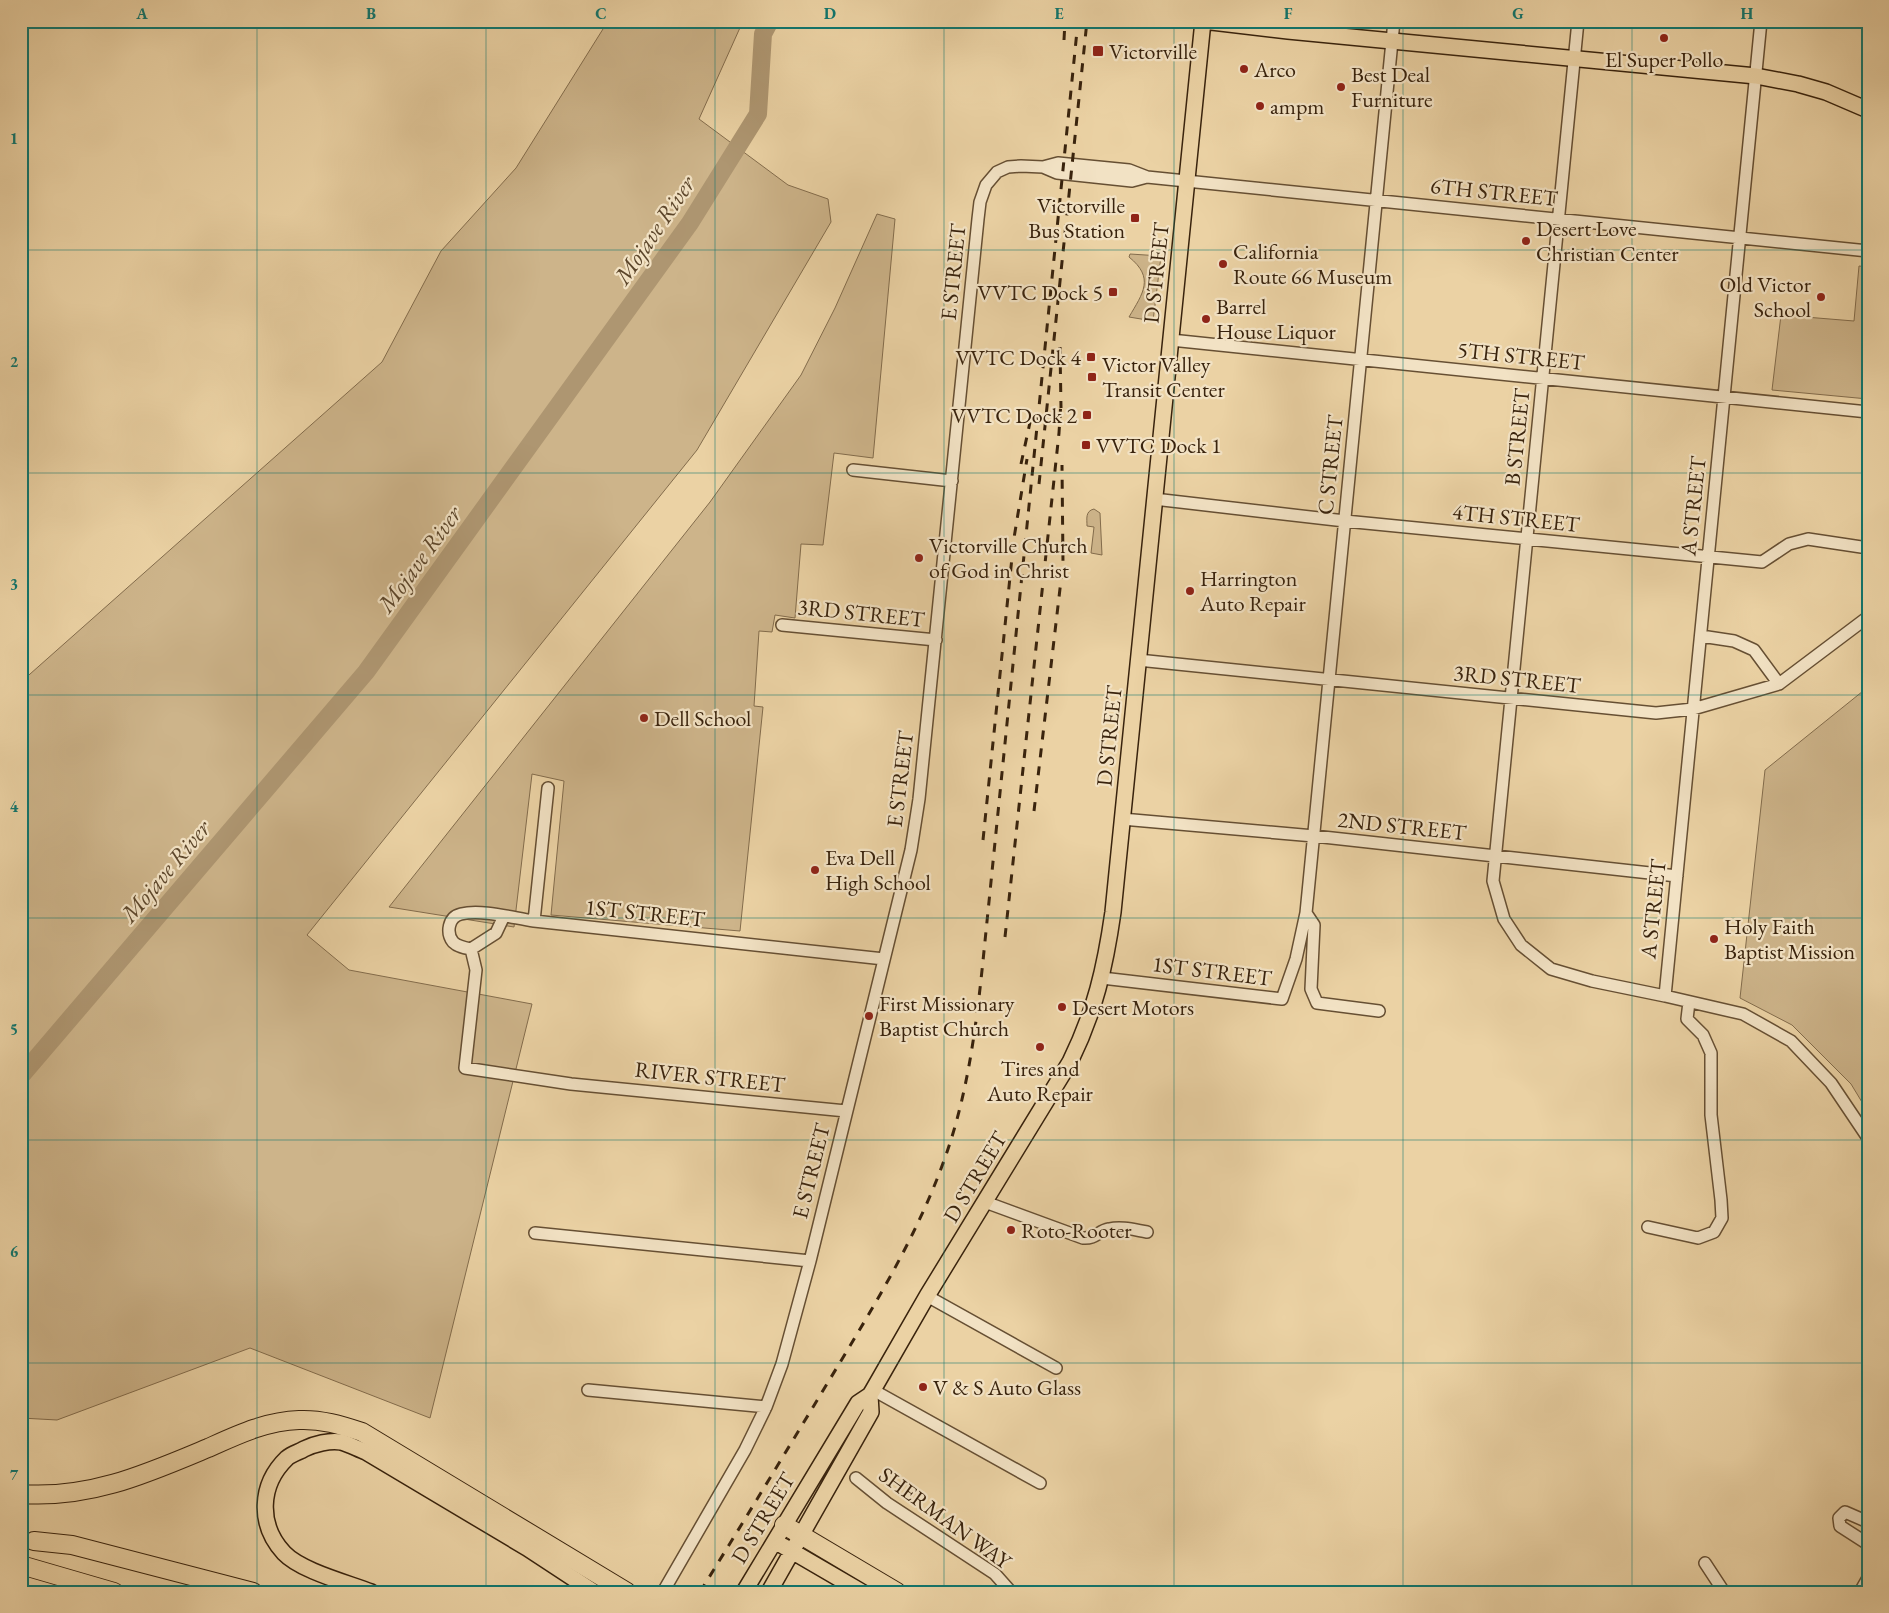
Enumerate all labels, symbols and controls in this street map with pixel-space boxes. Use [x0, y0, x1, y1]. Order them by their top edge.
text: A [135, 3, 148, 24]
text: B [366, 3, 376, 24]
text: C [595, 3, 607, 24]
text: D [824, 3, 836, 24]
text: E [1054, 3, 1064, 24]
text: F [1284, 3, 1293, 24]
text: G [1512, 3, 1524, 24]
text: H [1741, 3, 1754, 24]
marker: El Super Pollo [1658, 32, 1670, 44]
place label: Victorville [1109, 37, 1197, 66]
marker: Victorville [1091, 44, 1105, 58]
place label: El Super Pollo [1605, 45, 1723, 74]
place label: Arco [1253, 55, 1296, 84]
place label: Best Deal Furniture [1351, 60, 1433, 114]
marker: Arco [1238, 63, 1250, 75]
marker: Best Deal Furniture [1335, 81, 1347, 93]
place label: ampm [1270, 92, 1324, 121]
marker: ampm [1254, 100, 1266, 112]
text: 1 [10, 128, 18, 149]
water label: Mojave River [605, 168, 703, 292]
street label: 6TH STREET [1429, 171, 1559, 213]
place label: Victorville Bus Station [1028, 191, 1125, 245]
marker: Victorville Bus Station [1129, 212, 1141, 224]
place label: Desert Love Christian Center [1536, 214, 1679, 268]
street label: D STREET [1136, 221, 1176, 325]
street label: E STREET [934, 222, 973, 322]
marker: Desert Love Christian Center [1520, 235, 1532, 247]
place label: California Route 66 Museum [1233, 237, 1392, 291]
marker: California Route 66 Museum [1217, 258, 1229, 270]
place label: Old Victor School [1720, 270, 1812, 324]
place label: VVTC Dock 5 [977, 278, 1103, 307]
marker: VVTC Dock 5 [1107, 286, 1119, 298]
marker: Old Victor School [1815, 291, 1827, 303]
place label: Barrel House Liquor [1216, 292, 1337, 346]
marker: Barrel House Liquor [1200, 313, 1212, 325]
street label: 5TH STREET [1456, 335, 1586, 377]
place label: VVTC Dock 4 [955, 343, 1081, 372]
place label: Victor Valley Transit Center [1102, 350, 1225, 404]
text: 2 [10, 351, 19, 372]
marker: VVTC Dock 4 [1085, 351, 1097, 363]
marker: Victor Valley Transit Center [1086, 371, 1098, 383]
street label: B STREET [1497, 387, 1537, 487]
place label: VVTC Dock 2 [951, 401, 1077, 430]
marker: VVTC Dock 2 [1081, 409, 1093, 421]
street label: C STREET [1310, 413, 1350, 516]
place label: VVTC Dock 1 [1096, 431, 1222, 460]
marker: VVTC Dock 1 [1080, 439, 1092, 451]
street label: A STREET [1673, 455, 1713, 558]
street label: 4TH STREET [1451, 497, 1581, 539]
water label: Mojave River [369, 498, 469, 620]
place label: Victorville Church of God in Christ [929, 531, 1088, 585]
marker: Victorville Church of God in Christ [913, 552, 925, 564]
place label: Harrington Auto Repair [1199, 564, 1306, 618]
text: 3 [10, 574, 18, 595]
marker: Harrington Auto Repair [1184, 585, 1196, 597]
street label: 3RD STREET [796, 592, 926, 634]
street label: 3RD STREET [1452, 658, 1582, 700]
street label: D STREET [1089, 684, 1129, 788]
place label: Dell School [654, 704, 751, 733]
marker: Dell School [638, 712, 650, 724]
street label: E STREET [880, 729, 920, 829]
text: 4 [10, 796, 19, 817]
street label: 2ND STREET [1336, 805, 1468, 847]
water label: Mojave River [112, 812, 218, 930]
place label: Eva Dell High School [825, 843, 931, 897]
street label: A STREET [1633, 858, 1673, 961]
marker: Eva Dell High School [809, 864, 821, 876]
street label: 1ST STREET [584, 892, 707, 934]
place label: Holy Faith Baptist Mission [1724, 912, 1856, 966]
marker: Holy Faith Baptist Mission [1708, 933, 1720, 945]
street label: 1ST STREET [1151, 949, 1274, 993]
place label: First Missionary Baptist Church [879, 989, 1015, 1043]
place label: Desert Motors [1072, 993, 1194, 1022]
marker: Desert Motors [1056, 1001, 1068, 1013]
marker: First Missionary Baptist Church [863, 1010, 875, 1022]
text: 5 [10, 1019, 18, 1040]
marker: Tires and Auto Repair [1034, 1041, 1046, 1053]
place label: Tires and Auto Repair [986, 1054, 1094, 1108]
street label: RIVER STREET [634, 1055, 787, 1099]
street label: E STREET [785, 1120, 837, 1222]
street label: D STREET [937, 1126, 1014, 1228]
place label: Roto-Rooter [1021, 1216, 1132, 1245]
marker: Roto-Rooter [1005, 1224, 1017, 1236]
text: 6 [10, 1241, 19, 1262]
place label: V & S Auto Glass [933, 1373, 1081, 1402]
marker: V & S Auto Glass [917, 1381, 929, 1393]
street label: SHERMAN WAY [873, 1460, 1018, 1577]
text: 7 [10, 1464, 19, 1485]
street label: D STREET [725, 1467, 802, 1569]

